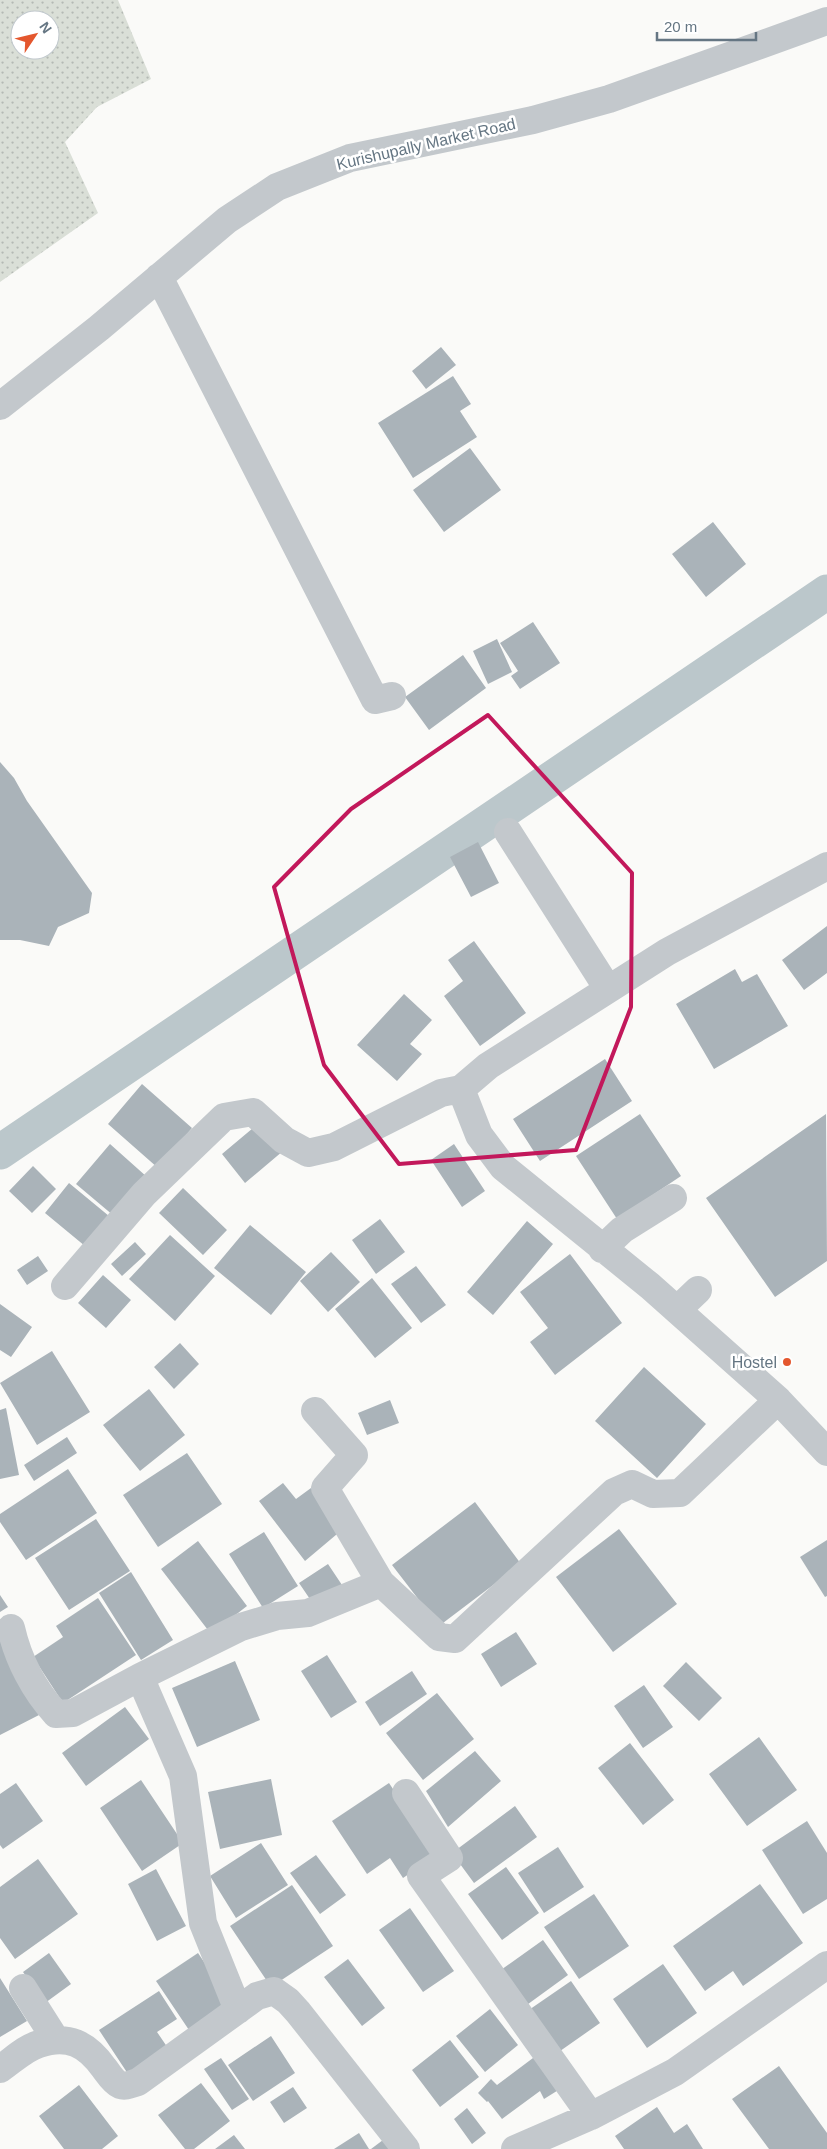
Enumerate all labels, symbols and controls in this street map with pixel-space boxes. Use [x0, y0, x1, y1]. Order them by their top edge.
north arrow [10, 10, 60, 60]
scale bar [657, 10, 756, 42]
text: 20 m [664, 18, 697, 35]
text: N [36, 19, 55, 36]
street label: Kurishupally Market Road [335, 115, 517, 173]
place label: Hostel [732, 1354, 777, 1371]
marker: Hostel [781, 1356, 793, 1368]

